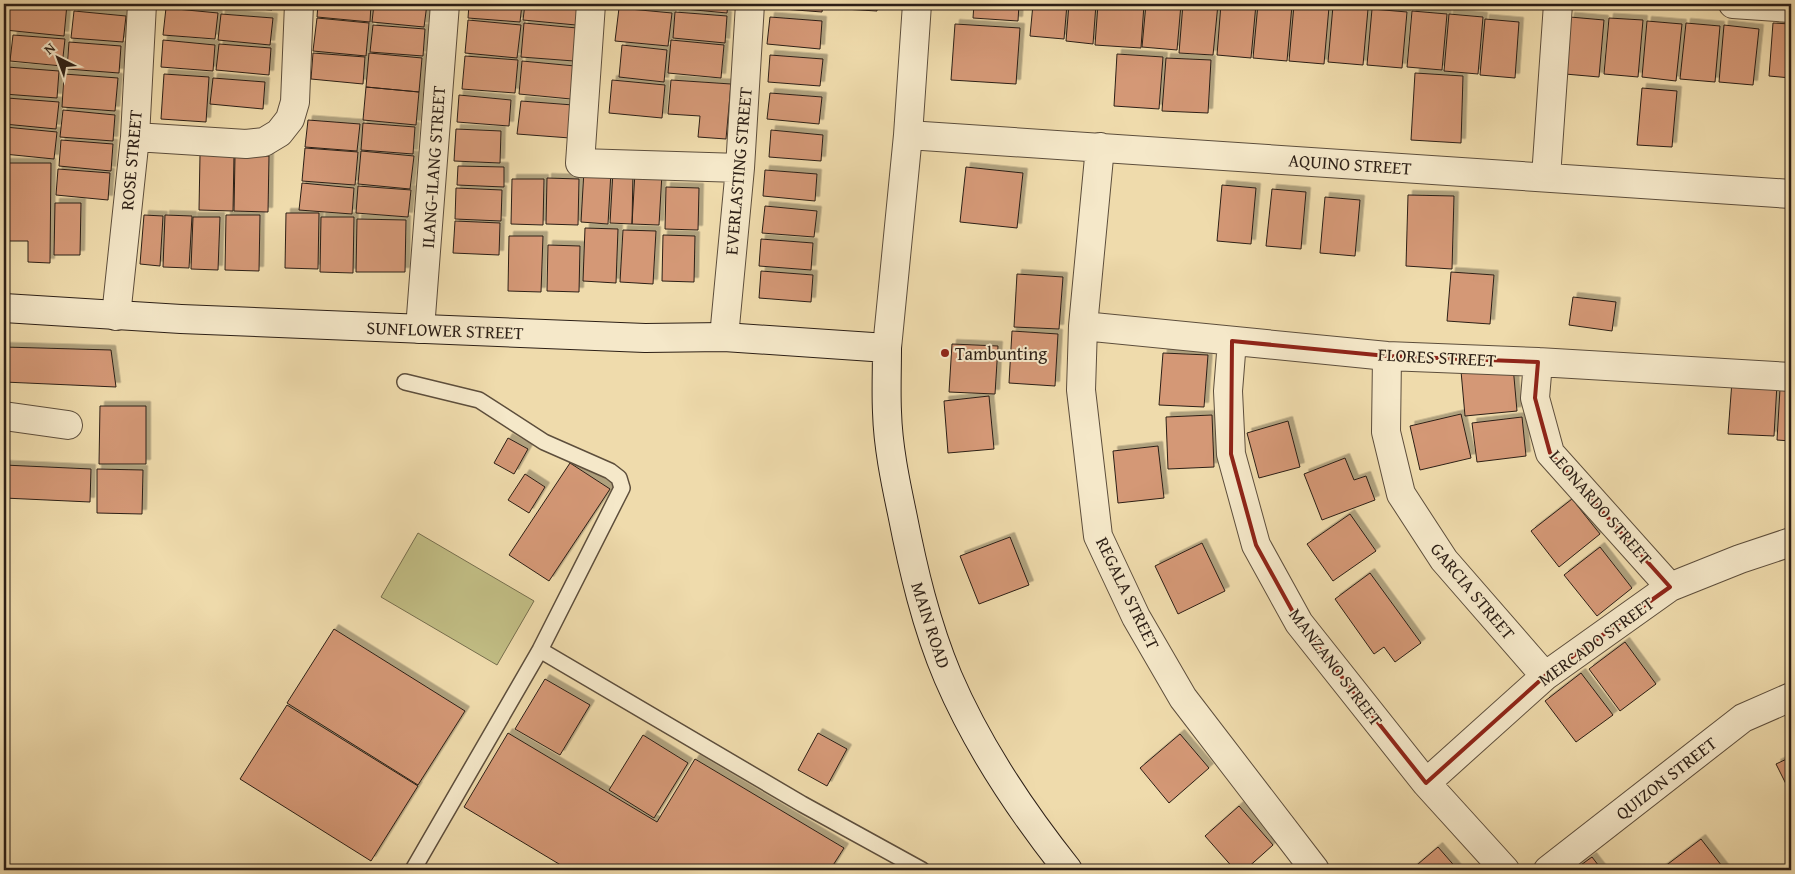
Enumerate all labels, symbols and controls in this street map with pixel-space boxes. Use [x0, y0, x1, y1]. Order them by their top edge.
north arrow [32, 32, 82, 82]
text: N [39, 37, 60, 59]
street label: ILANG-ILANG STREET [414, 85, 452, 249]
street label: EVERLASTING STREET [717, 86, 759, 256]
street label: ROSE STREET [113, 109, 149, 211]
street label: AQUINO STREET [1288, 146, 1412, 182]
street label: SUNFLOWER STREET [366, 314, 524, 346]
place label: Tambunting [955, 340, 1047, 367]
street label: FLORES STREET [1377, 340, 1497, 374]
marker: Tambunting [939, 347, 951, 359]
street label: LEONARDO STREET [1543, 443, 1659, 571]
street label: REGALA STREET [1089, 532, 1167, 654]
street label: GARCIA STREET [1424, 536, 1522, 646]
street label: MAIN ROAD [904, 578, 958, 672]
street label: MERCADO STREET [1532, 590, 1660, 692]
street label: MANZANO STREET [1282, 602, 1390, 732]
street label: QUIZON STREET [1610, 730, 1722, 826]

